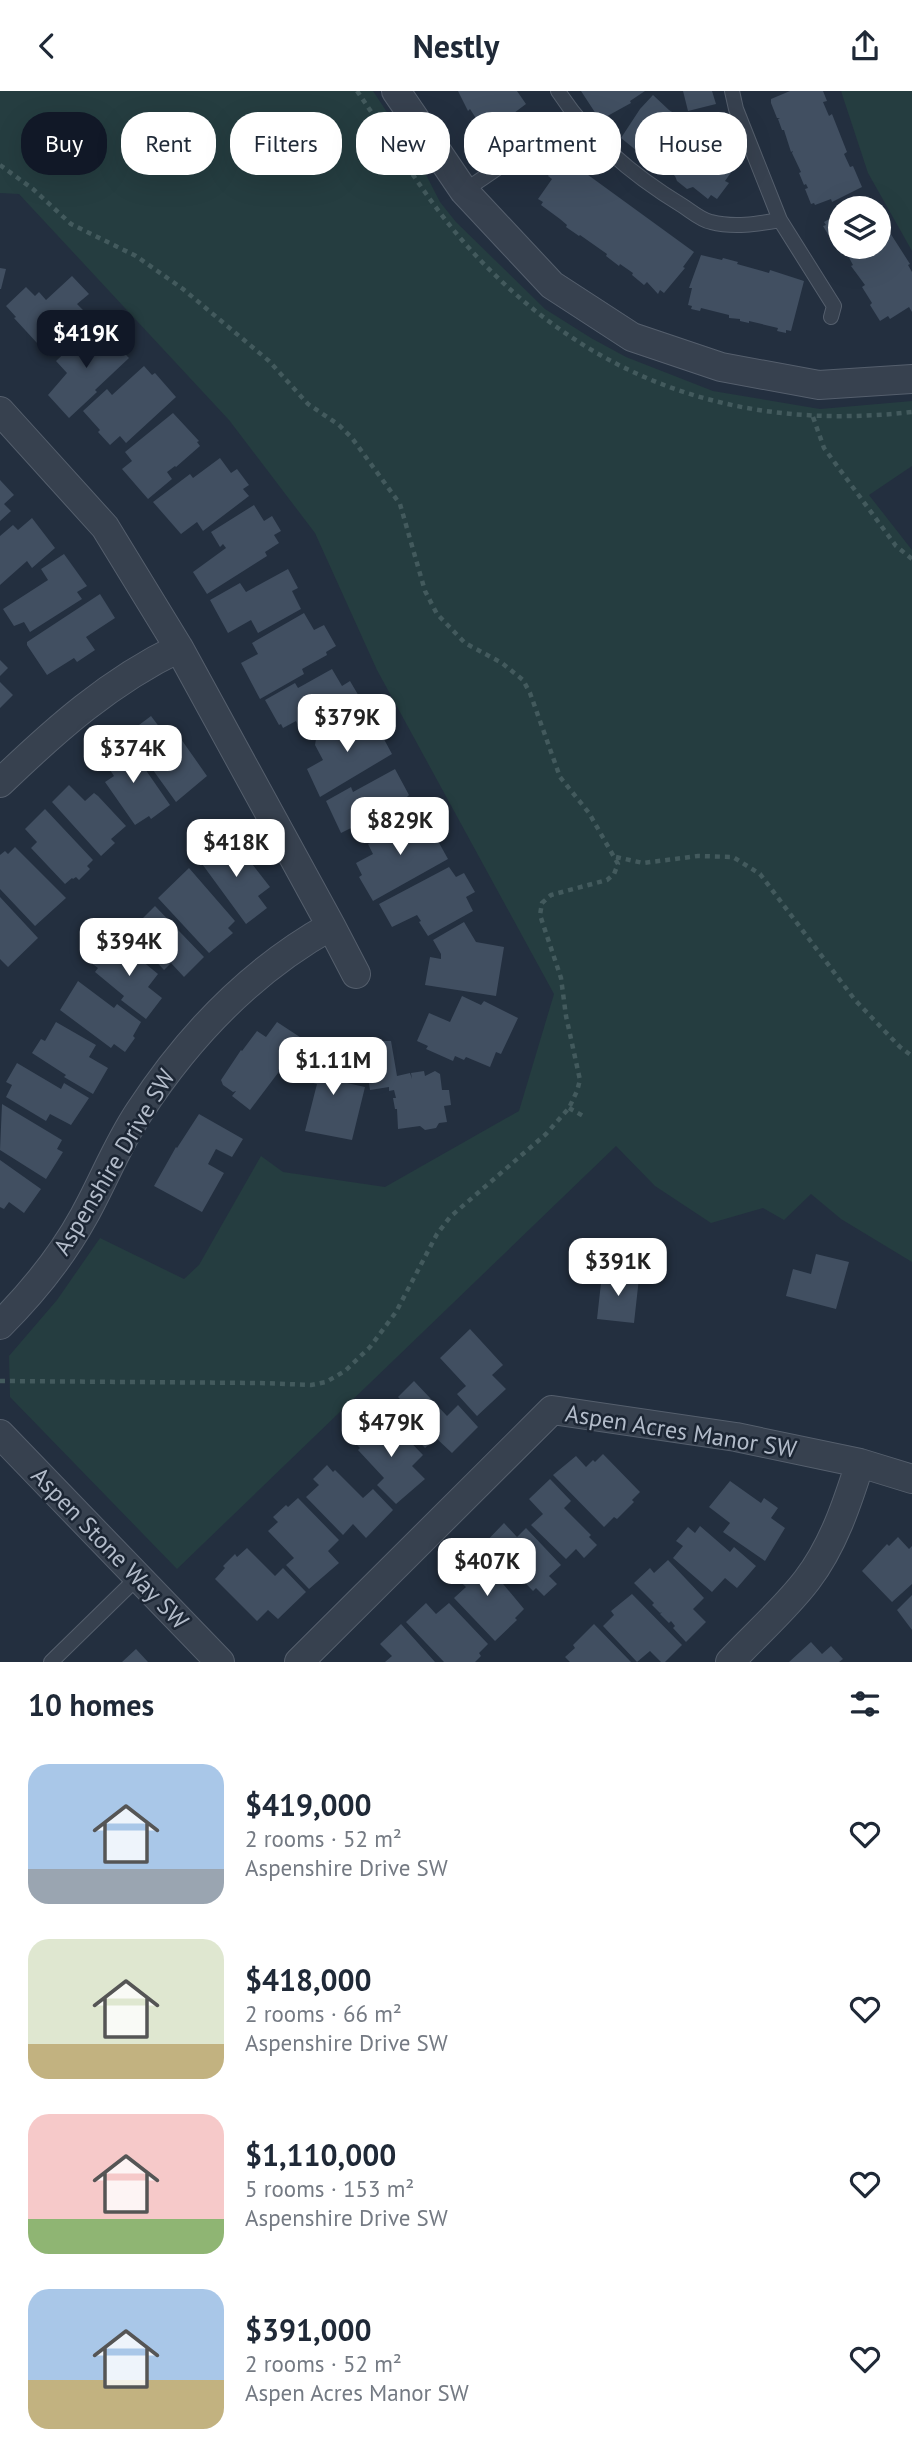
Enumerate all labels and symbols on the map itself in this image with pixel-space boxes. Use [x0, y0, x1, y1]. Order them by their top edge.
pin: $419K [37, 310, 135, 370]
pin: $379K [298, 695, 396, 754]
pin: $374K [84, 725, 182, 785]
pin: $829K [351, 797, 449, 857]
pin: $418K [187, 819, 285, 879]
pin: $394K [80, 919, 178, 978]
pin: $1.11M [276, 1037, 390, 1097]
street label: Aspenshire Drive SW [46, 1063, 182, 1261]
pin: $391K [569, 1239, 667, 1298]
street label: Aspen Acres Manor SW [563, 1397, 799, 1465]
pin: $479K [342, 1399, 440, 1459]
street label: Aspen Stone Way SW [25, 1460, 195, 1636]
pin: $407K [438, 1539, 536, 1598]

